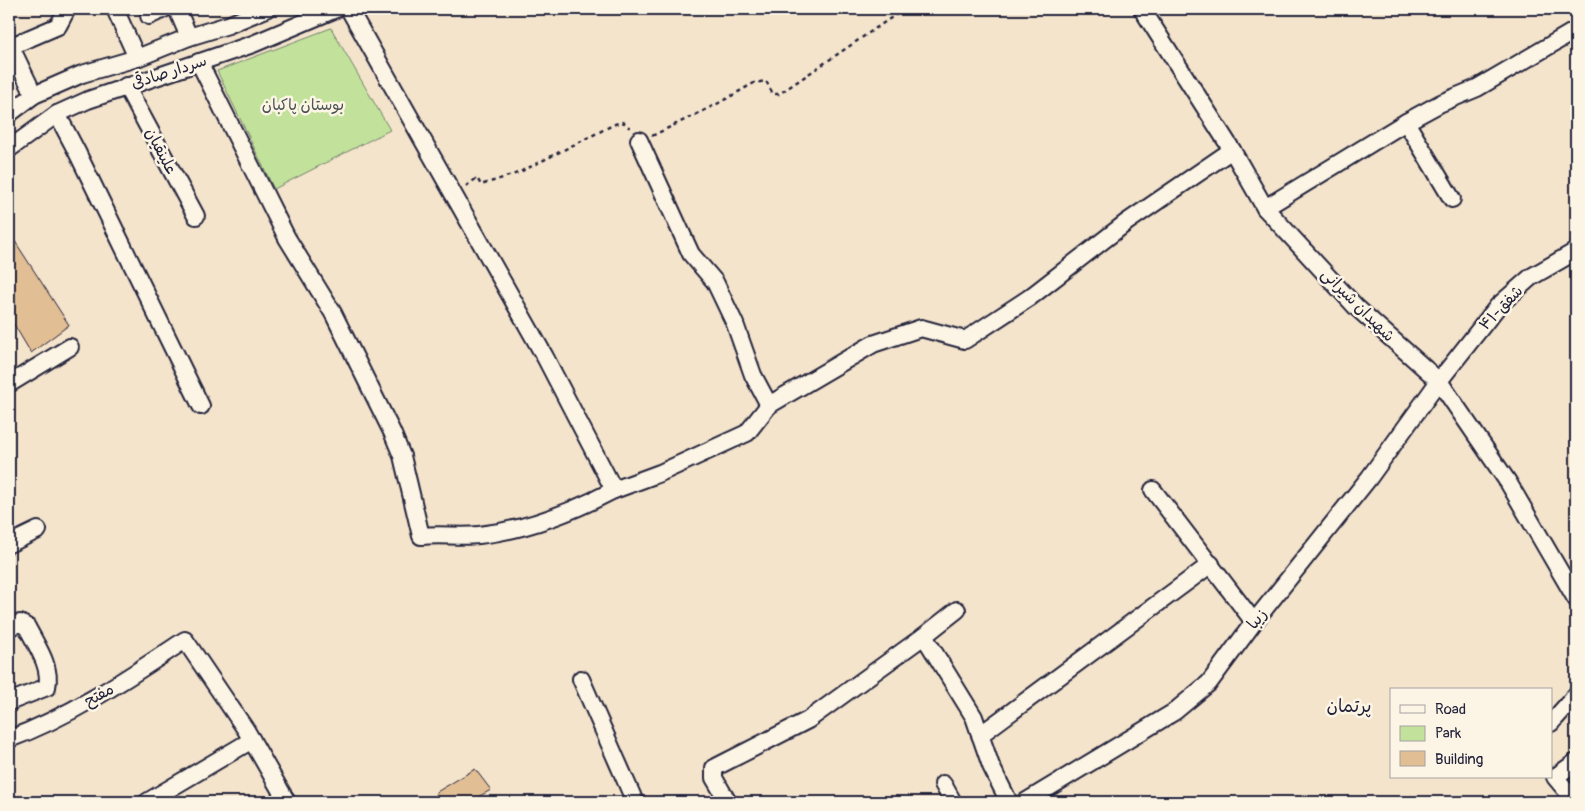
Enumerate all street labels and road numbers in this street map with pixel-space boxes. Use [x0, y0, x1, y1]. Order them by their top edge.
street label: سردار صادقی [128, 49, 209, 94]
street label: علینقیان [140, 124, 182, 178]
street label: شهیدان شیرانی [1317, 264, 1399, 346]
street label: شفق-۴۱ [1475, 281, 1527, 335]
street label: زیبا [1243, 605, 1271, 633]
street label: مفتح [81, 679, 117, 711]

